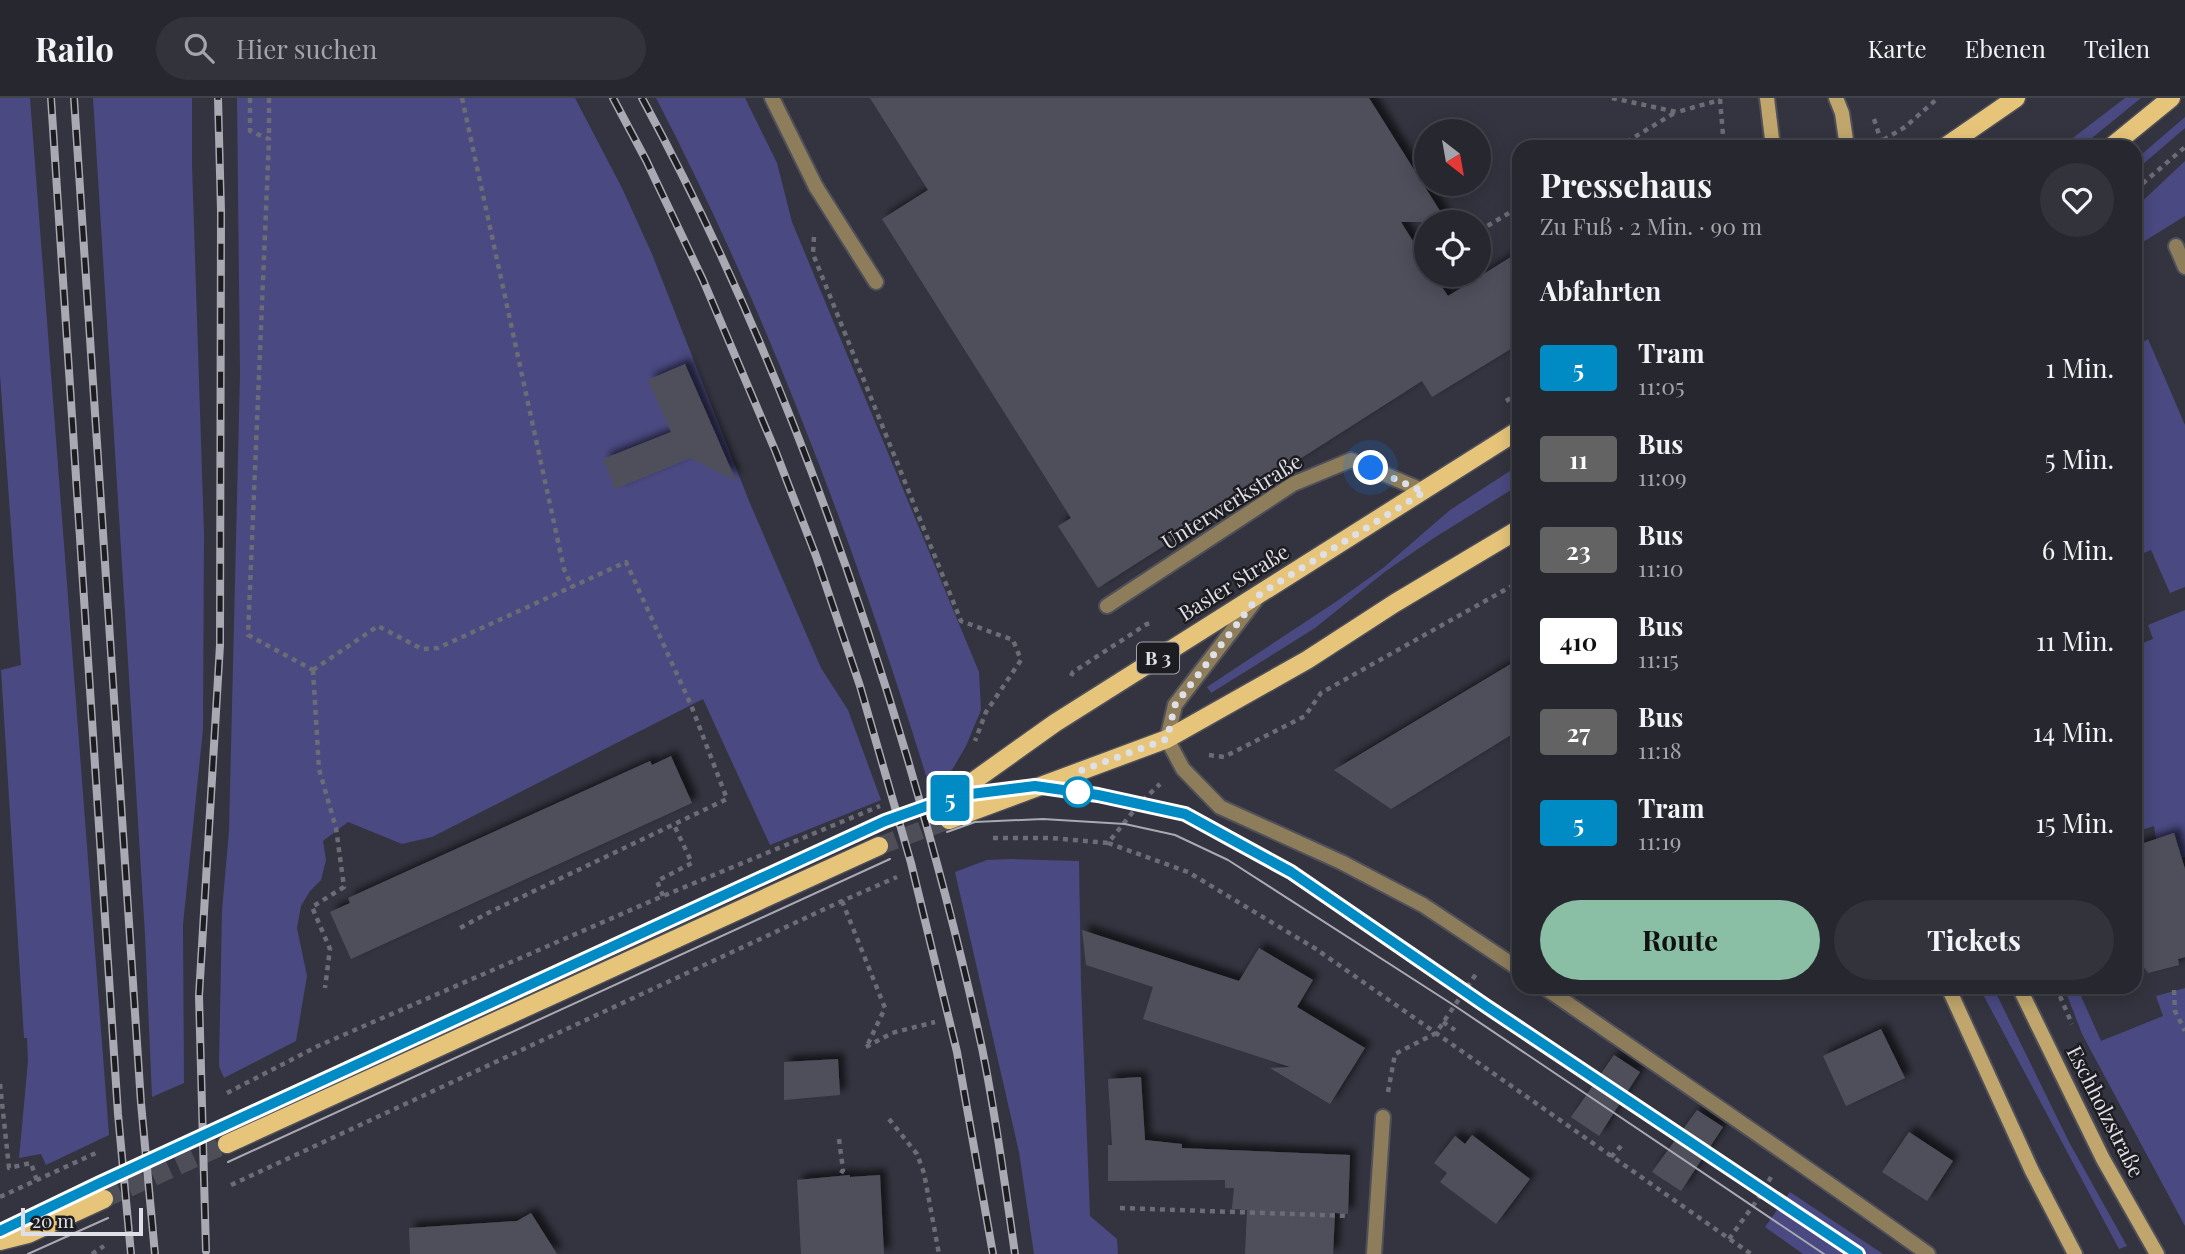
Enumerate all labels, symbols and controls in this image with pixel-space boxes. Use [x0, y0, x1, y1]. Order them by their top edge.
search box [156, 17, 646, 80]
text: Railo [35, 26, 114, 70]
icon: search [180, 29, 218, 67]
text: Hier suchen [236, 31, 377, 66]
text: Karte [1868, 32, 1927, 64]
text: Ebenen [1965, 32, 2046, 64]
text: Teilen [2084, 32, 2150, 64]
north arrow [1414, 119, 1491, 196]
map controls [1414, 119, 1491, 287]
text: Pressehaus [1540, 162, 1712, 206]
button: heart [2040, 163, 2114, 237]
button: locate [1414, 210, 1491, 287]
text: Zu Fuß · 2 Min. · 90 m [1540, 210, 1762, 241]
text: Abfahrten [1540, 273, 1661, 308]
text: Tram [1638, 335, 1705, 370]
text: 1 Min. [2046, 350, 2114, 385]
text: 5 [1573, 352, 1584, 384]
text: 11:05 [1638, 370, 1684, 401]
text: Bus [1638, 426, 1683, 461]
text: 5 Min. [2045, 441, 2114, 476]
text: 11 [1569, 443, 1588, 475]
street label: Unterwerkstraße [1155, 446, 1306, 555]
your location [1353, 450, 1388, 485]
text: 11:09 [1638, 461, 1687, 492]
text: Bus [1638, 517, 1683, 552]
text: 6 Min. [2042, 532, 2114, 567]
text: 23 [1566, 534, 1591, 566]
street label: Basler Straße [1173, 536, 1293, 626]
text: 11:10 [1638, 552, 1683, 583]
text: Bus [1638, 608, 1683, 643]
text: 11 Min. [2036, 623, 2114, 658]
text: 410 [1560, 625, 1597, 657]
road number: B 3 [1137, 642, 1179, 674]
text: 11:15 [1638, 643, 1679, 674]
text: Bus [1638, 699, 1683, 734]
text: 14 Min. [2033, 714, 2114, 749]
text: 27 [1567, 716, 1590, 748]
text: 11:18 [1638, 734, 1682, 765]
line badge: 5 [927, 775, 973, 821]
unlabelled marker [1063, 777, 1093, 807]
text: 5 [944, 782, 956, 814]
text: Tram [1638, 790, 1705, 825]
text: 15 Min. [2035, 805, 2114, 840]
text: 5 [1573, 807, 1584, 839]
text: 11:19 [1638, 825, 1681, 856]
button: Route [1540, 900, 1820, 980]
button: Tickets [1834, 900, 2114, 980]
street label: Eschholzstraße [2062, 1041, 2152, 1182]
scale bar [21, 1205, 144, 1237]
text: 20 m [32, 1207, 74, 1233]

